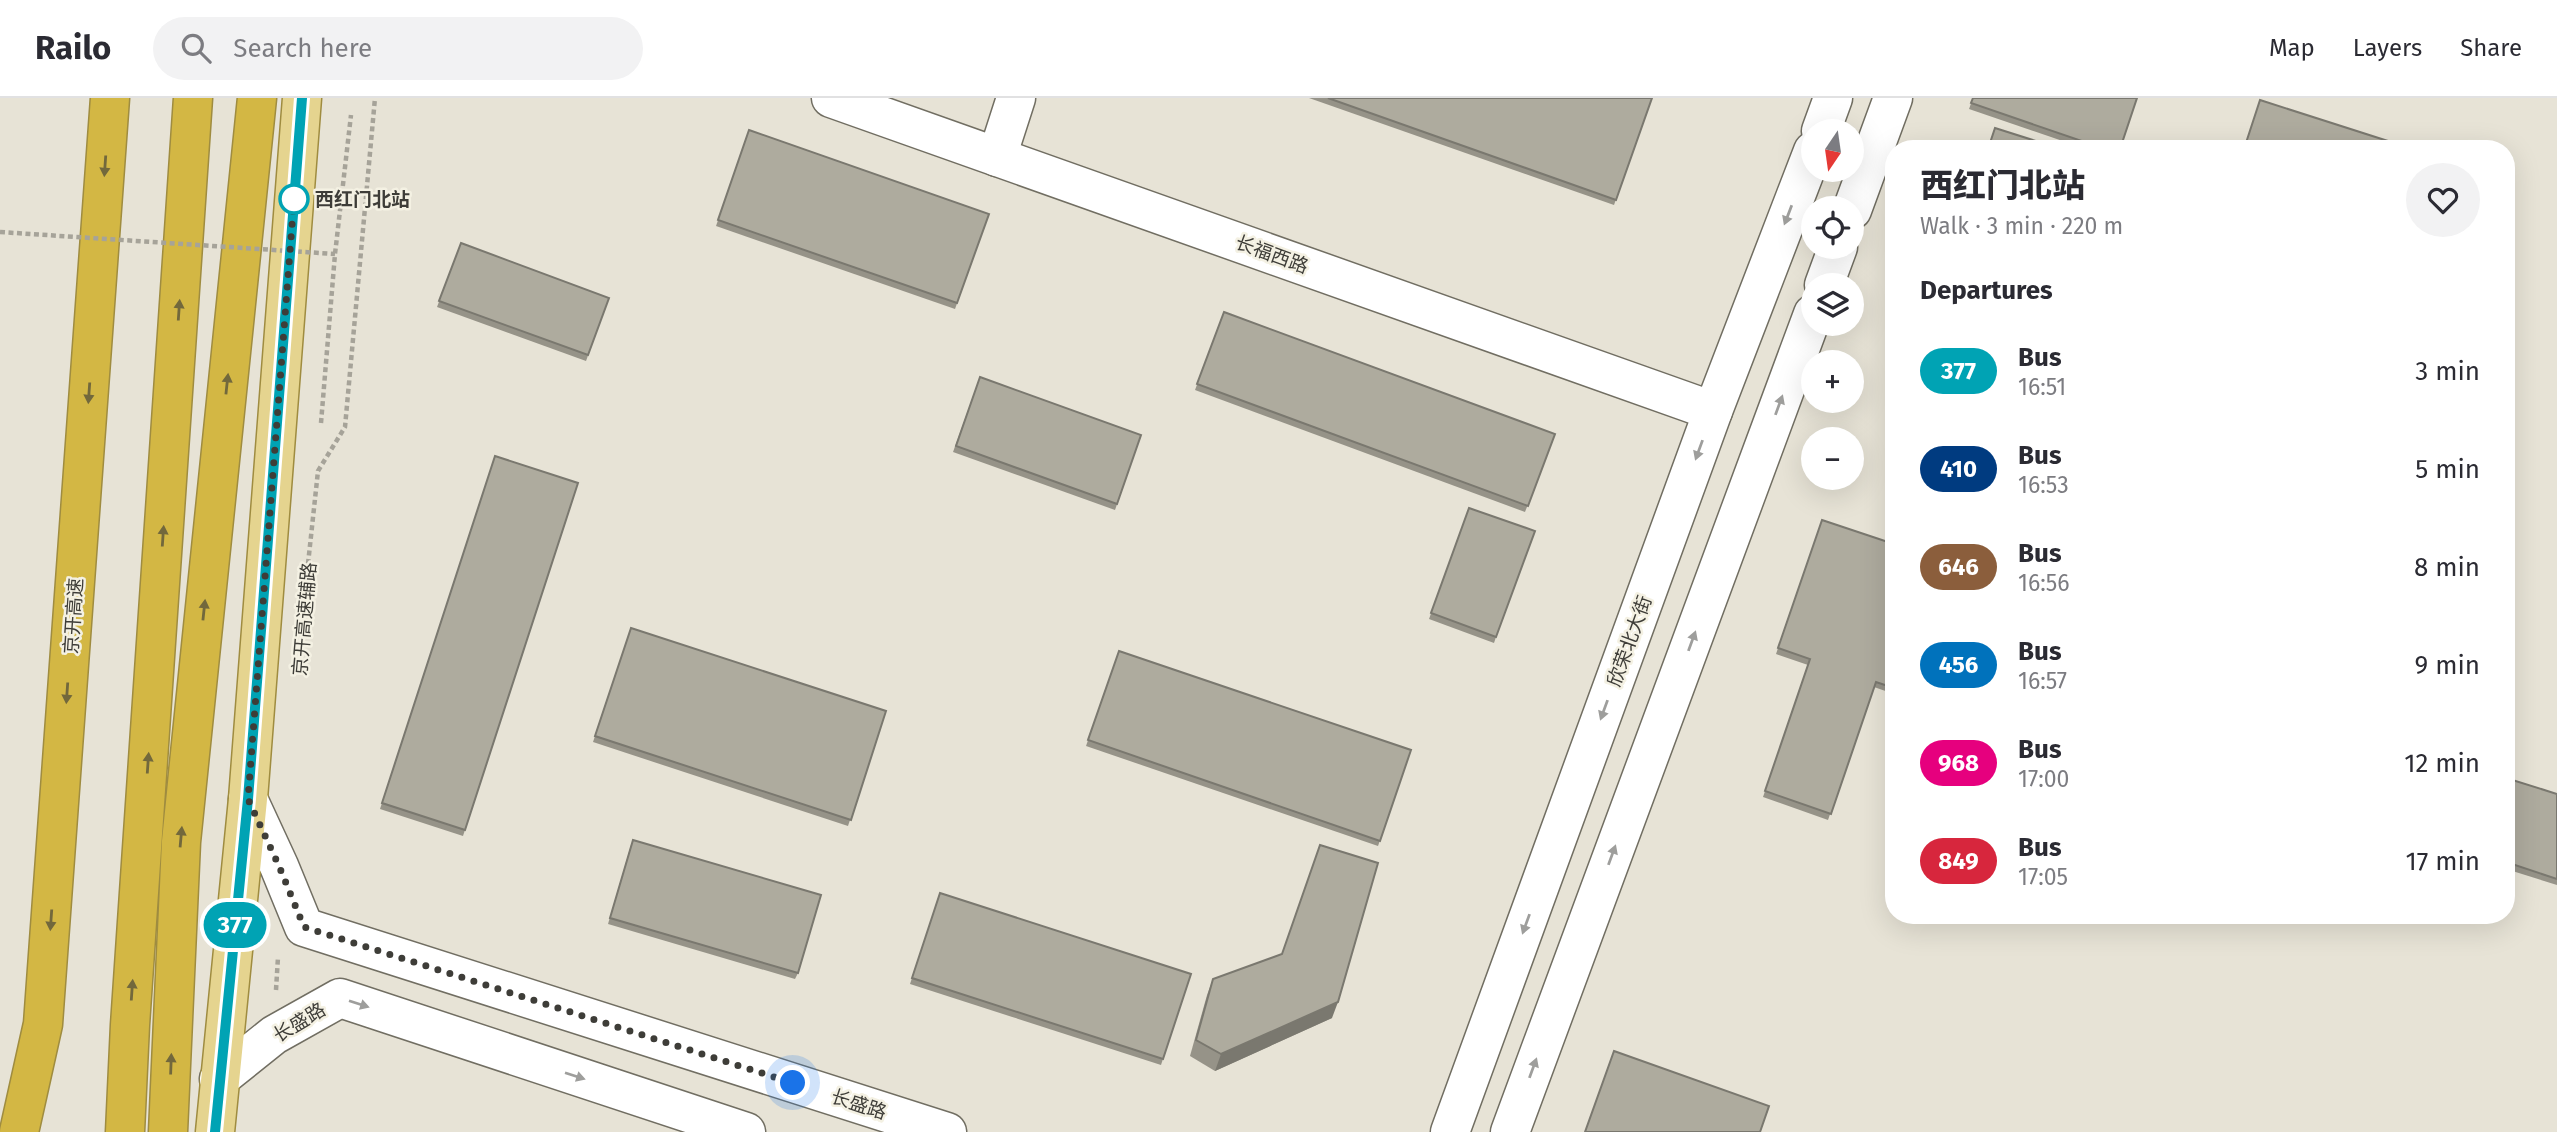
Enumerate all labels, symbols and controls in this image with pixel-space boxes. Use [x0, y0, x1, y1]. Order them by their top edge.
search box [153, 17, 643, 80]
text: Railo [35, 28, 111, 68]
icon: search [177, 29, 215, 67]
text: Search here [233, 33, 372, 64]
text: Map [2269, 34, 2315, 62]
text: Layers [2353, 34, 2422, 62]
text: Share [2460, 34, 2522, 62]
north arrow [1801, 119, 1864, 182]
map controls [1801, 119, 1864, 490]
one-way arrow [99, 155, 110, 177]
button: heart [2406, 163, 2480, 237]
text: 西红门北站 [1920, 166, 2085, 206]
marker: 西红门北站 [279, 184, 309, 214]
place label: 西红门北站 [315, 188, 410, 211]
button: locate [1801, 196, 1864, 259]
one-way arrow [1783, 204, 1794, 225]
text: Walk · 3 min · 220 m [1920, 212, 2123, 240]
street label: 长福西路 [1232, 231, 1311, 278]
button: layers [1801, 273, 1864, 336]
text: Departures [1920, 275, 2053, 306]
one-way arrow [174, 298, 185, 320]
text: Bus [2018, 342, 2061, 373]
button: + [1801, 350, 1864, 413]
text: 3 min [2415, 356, 2480, 387]
text: 377 [1941, 357, 1976, 385]
one-way arrow [222, 373, 233, 395]
text: 16:51 [2018, 373, 2066, 401]
one-way arrow [83, 382, 94, 404]
one-way arrow [1774, 395, 1785, 416]
button: − [1801, 427, 1864, 490]
one-way arrow [1693, 440, 1704, 461]
text: Bus [2018, 440, 2061, 471]
text: 5 min [2415, 454, 2480, 485]
text: 410 [1940, 455, 1977, 483]
text: 16:53 [2018, 471, 2069, 499]
one-way arrow [158, 525, 169, 547]
text: Bus [2018, 538, 2061, 569]
text: 8 min [2414, 552, 2480, 583]
text: 646 [1938, 553, 1979, 581]
street label: 京开高速辅路 [288, 561, 321, 677]
text: 16:56 [2018, 569, 2070, 597]
street label: 京开高速 [59, 577, 88, 655]
street label: 欣荣北大街 [1602, 593, 1657, 690]
one-way arrow [199, 599, 210, 621]
one-way arrow [1686, 631, 1697, 652]
text: Bus [2018, 636, 2061, 667]
text: 9 min [2415, 650, 2480, 681]
text: 456 [1939, 651, 1978, 679]
text: 16:57 [2018, 667, 2067, 695]
one-way arrow [61, 682, 72, 704]
one-way arrow [1598, 699, 1609, 720]
text: Bus [2018, 734, 2061, 765]
text: 12 min [2404, 748, 2480, 779]
text: 968 [1938, 749, 1979, 777]
one-way arrow [143, 752, 154, 774]
text: 17:00 [2018, 765, 2069, 793]
one-way arrow [176, 825, 187, 847]
text: Bus [2018, 832, 2061, 863]
one-way arrow [1607, 844, 1618, 865]
text: 17 min [2405, 846, 2480, 877]
text: 849 [1938, 847, 1979, 875]
text: 17:05 [2018, 863, 2068, 891]
line badge: 377 [195, 902, 275, 948]
one-way arrow [45, 909, 56, 931]
text: 377 [218, 911, 252, 939]
one-way arrow [1520, 913, 1531, 934]
one-way arrow [127, 979, 138, 1001]
street label: 长盛路 [269, 998, 330, 1047]
one-way arrow [349, 999, 370, 1010]
one-way arrow [165, 1053, 176, 1075]
one-way arrow [1528, 1057, 1539, 1078]
your location [775, 1065, 810, 1100]
one-way arrow [565, 1071, 586, 1081]
street label: 长盛路 [828, 1085, 890, 1124]

